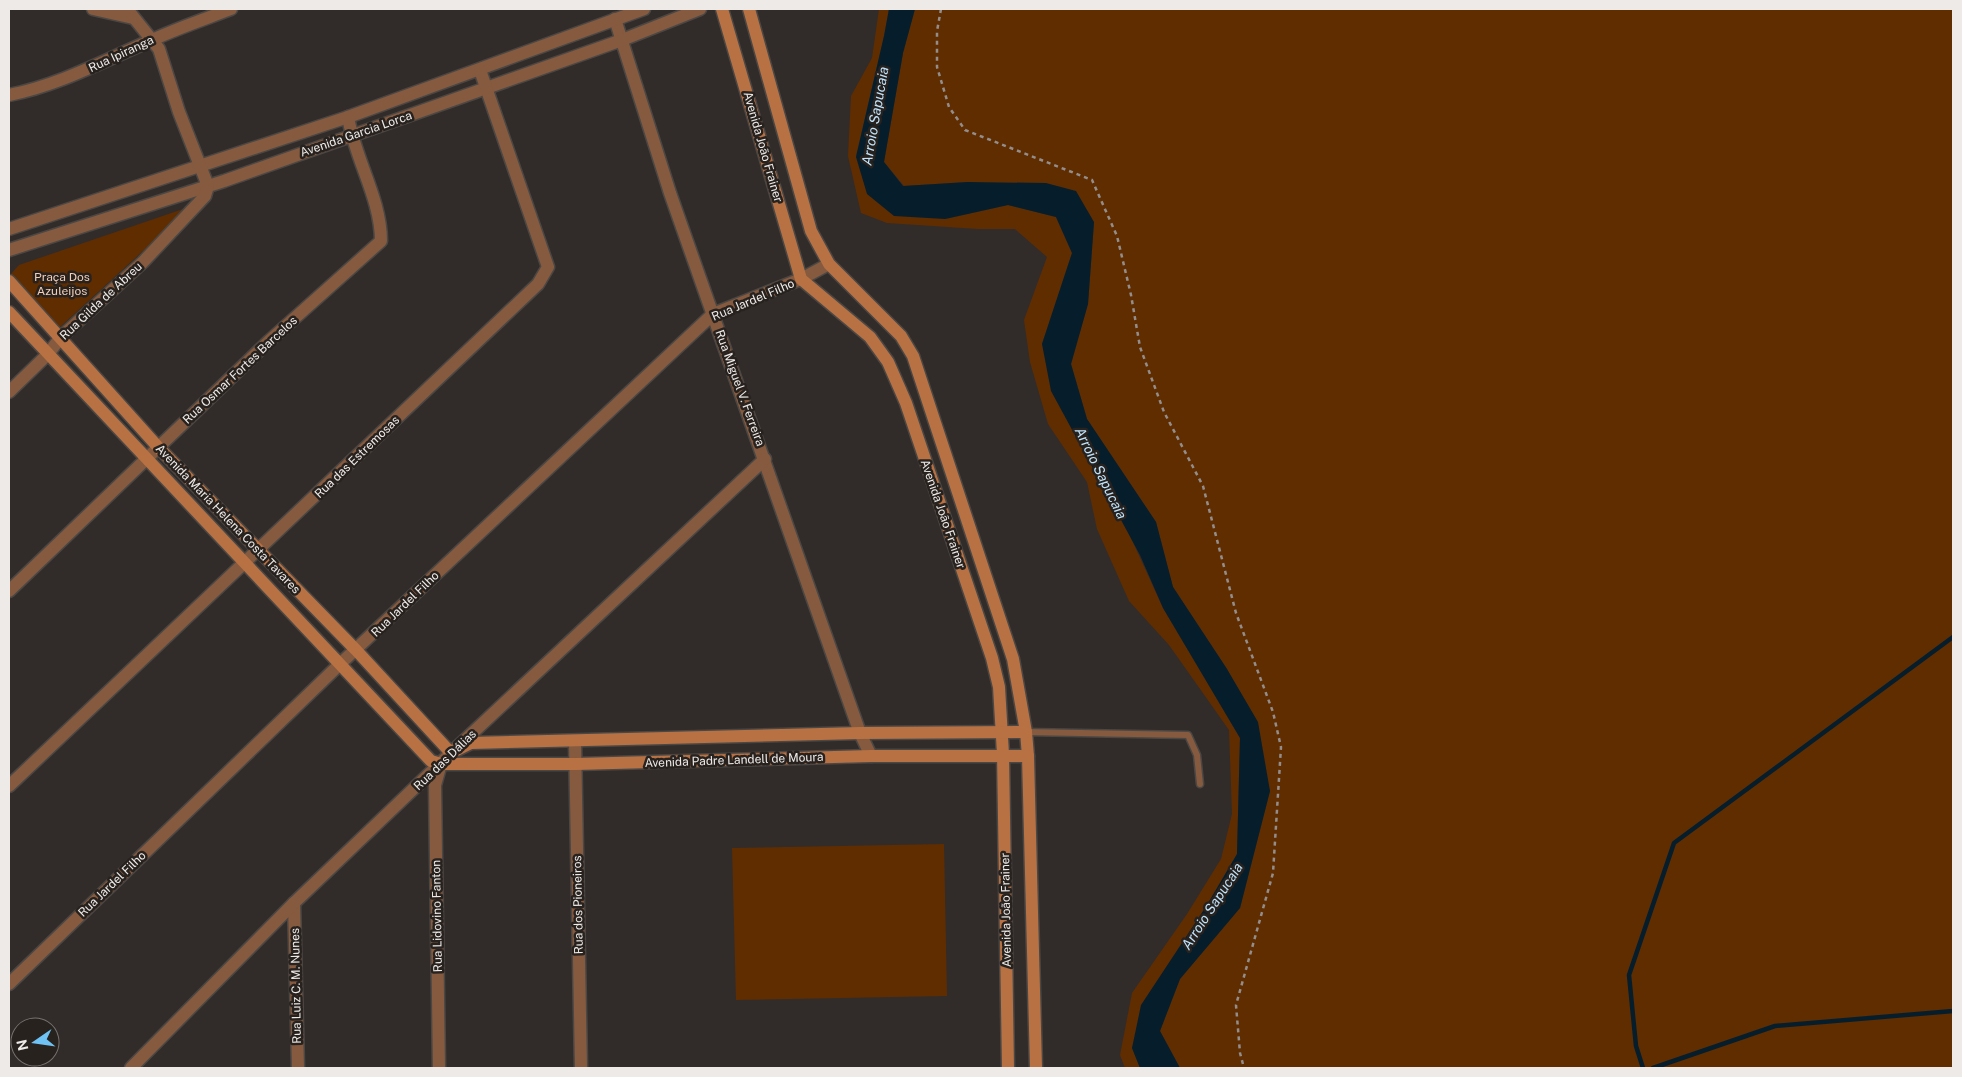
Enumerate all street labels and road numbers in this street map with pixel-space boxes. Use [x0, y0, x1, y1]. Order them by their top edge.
street label: Rua Ipiranga [86, 33, 156, 75]
street label: Avenida João Frainer [740, 90, 786, 204]
street label: Avenida Garcia Lorca [298, 108, 414, 160]
street label: Rua Gilda de Abreu [57, 259, 145, 343]
street label: Rua Jardel Filho [710, 276, 797, 324]
street label: Rua Osmar Fortes Barcelos [180, 313, 300, 427]
street label: Rua Miguel V. Ferreira [712, 328, 768, 448]
street label: Rua das Estremosas [312, 413, 402, 501]
street label: Avenida Maria Helena Costa Tavares [153, 441, 303, 597]
street label: Avenida João Frainer [918, 458, 968, 571]
street label: Rua Jardel Filho [368, 568, 442, 640]
street label: Rua das Dálias [411, 727, 479, 793]
street label: Avenida Padre Landell de Moura [644, 750, 824, 770]
street label: Rua Jardel Filho [75, 848, 149, 920]
street label: Avenida João Frainer [998, 852, 1014, 967]
street label: Rua dos Pioneiros [570, 855, 586, 955]
street label: Rua Lidovino Fanton [429, 860, 445, 972]
street label: Rua Luiz C. M. Nunes [288, 928, 304, 1044]

